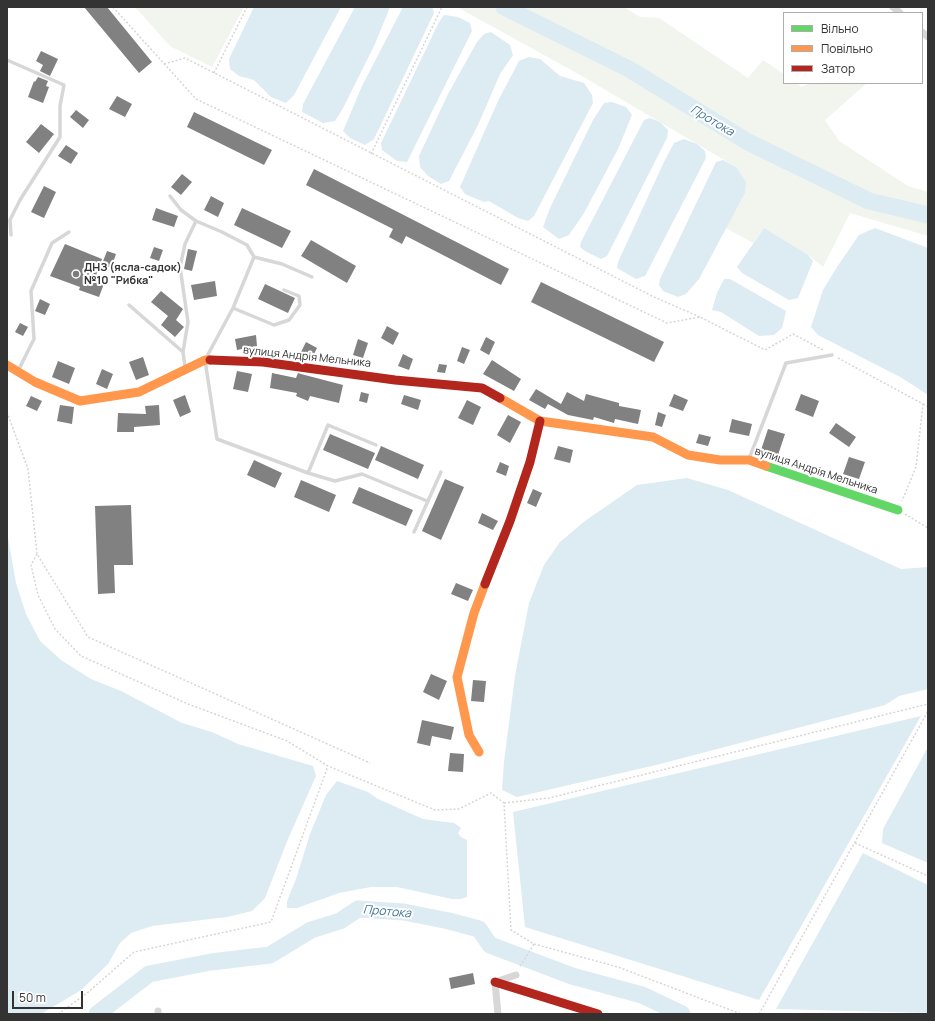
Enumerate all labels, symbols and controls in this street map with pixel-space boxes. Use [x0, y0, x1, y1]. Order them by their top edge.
legend [783, 12, 923, 84]
text: Вільно [821, 20, 859, 37]
text: Повільно [821, 40, 873, 57]
text: Затор [821, 60, 855, 77]
water label: Протока [688, 102, 736, 140]
place label: ДНЗ (ясла-садок) №10 "Рибка" [84, 261, 182, 287]
marker: ДНЗ (ясла-садок) №10 "Рибка" [71, 269, 81, 279]
street label: вулиця Андрія Мельника [242, 344, 372, 370]
street label: вулиця Андрія Мельника [753, 445, 879, 497]
water label: Протока [362, 903, 412, 921]
scale bar [14, 983, 85, 1009]
text: 50 m [19, 989, 46, 1006]

